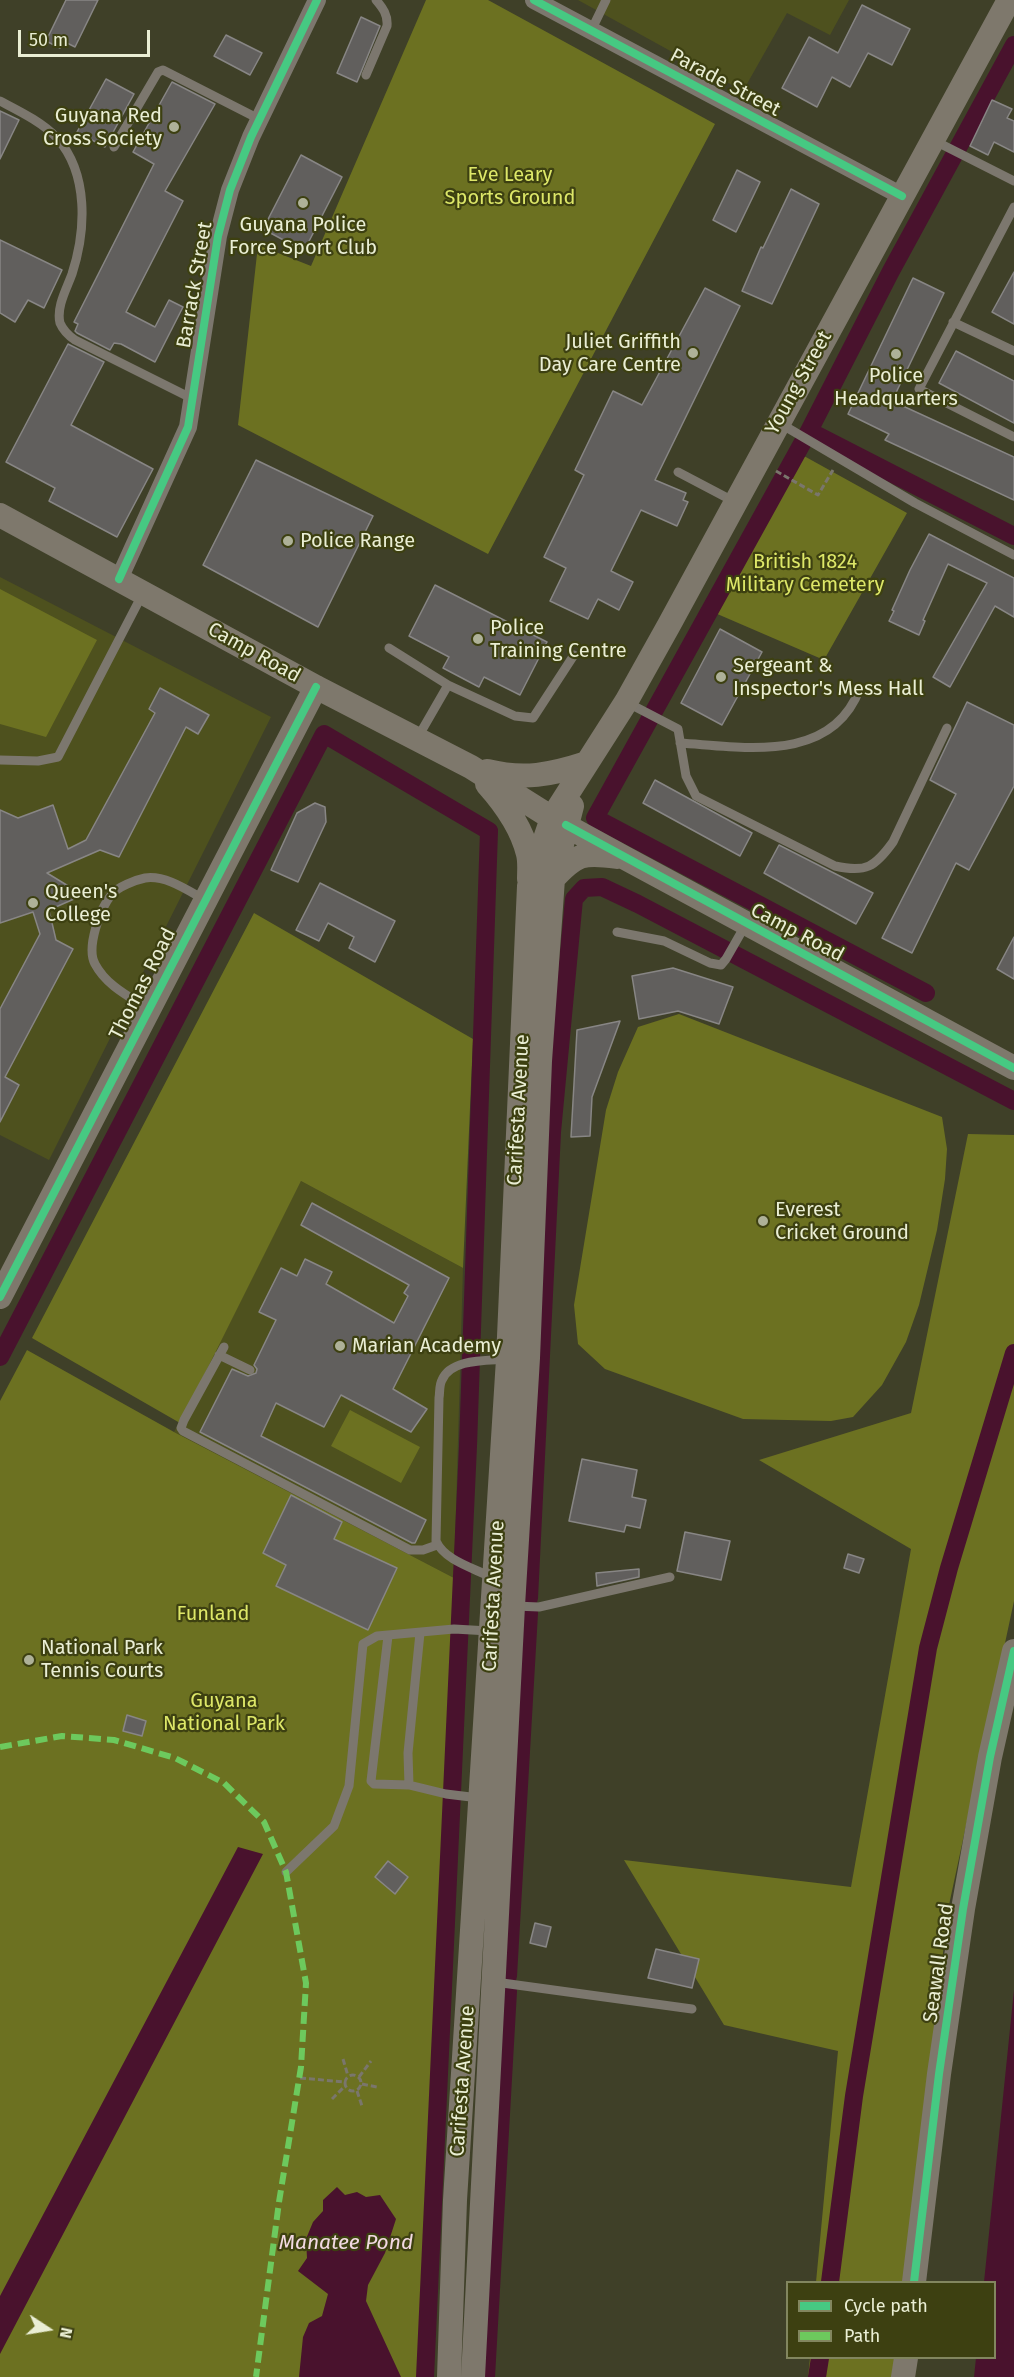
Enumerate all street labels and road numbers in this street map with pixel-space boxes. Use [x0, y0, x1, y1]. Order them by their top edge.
street label: Parade Street [666, 44, 784, 122]
street label: Barrack Street [172, 220, 218, 350]
street label: Young Street [761, 327, 837, 439]
street label: Camp Road [203, 618, 305, 688]
street label: Camp Road [746, 898, 848, 968]
street label: Thomas Road [105, 924, 181, 1044]
street label: Carifesta Avenue [503, 1034, 535, 1186]
street label: Carifesta Avenue [478, 1520, 510, 1672]
street label: Seawall Road [919, 1902, 959, 2024]
street label: Carifesta Avenue [446, 2005, 480, 2157]

